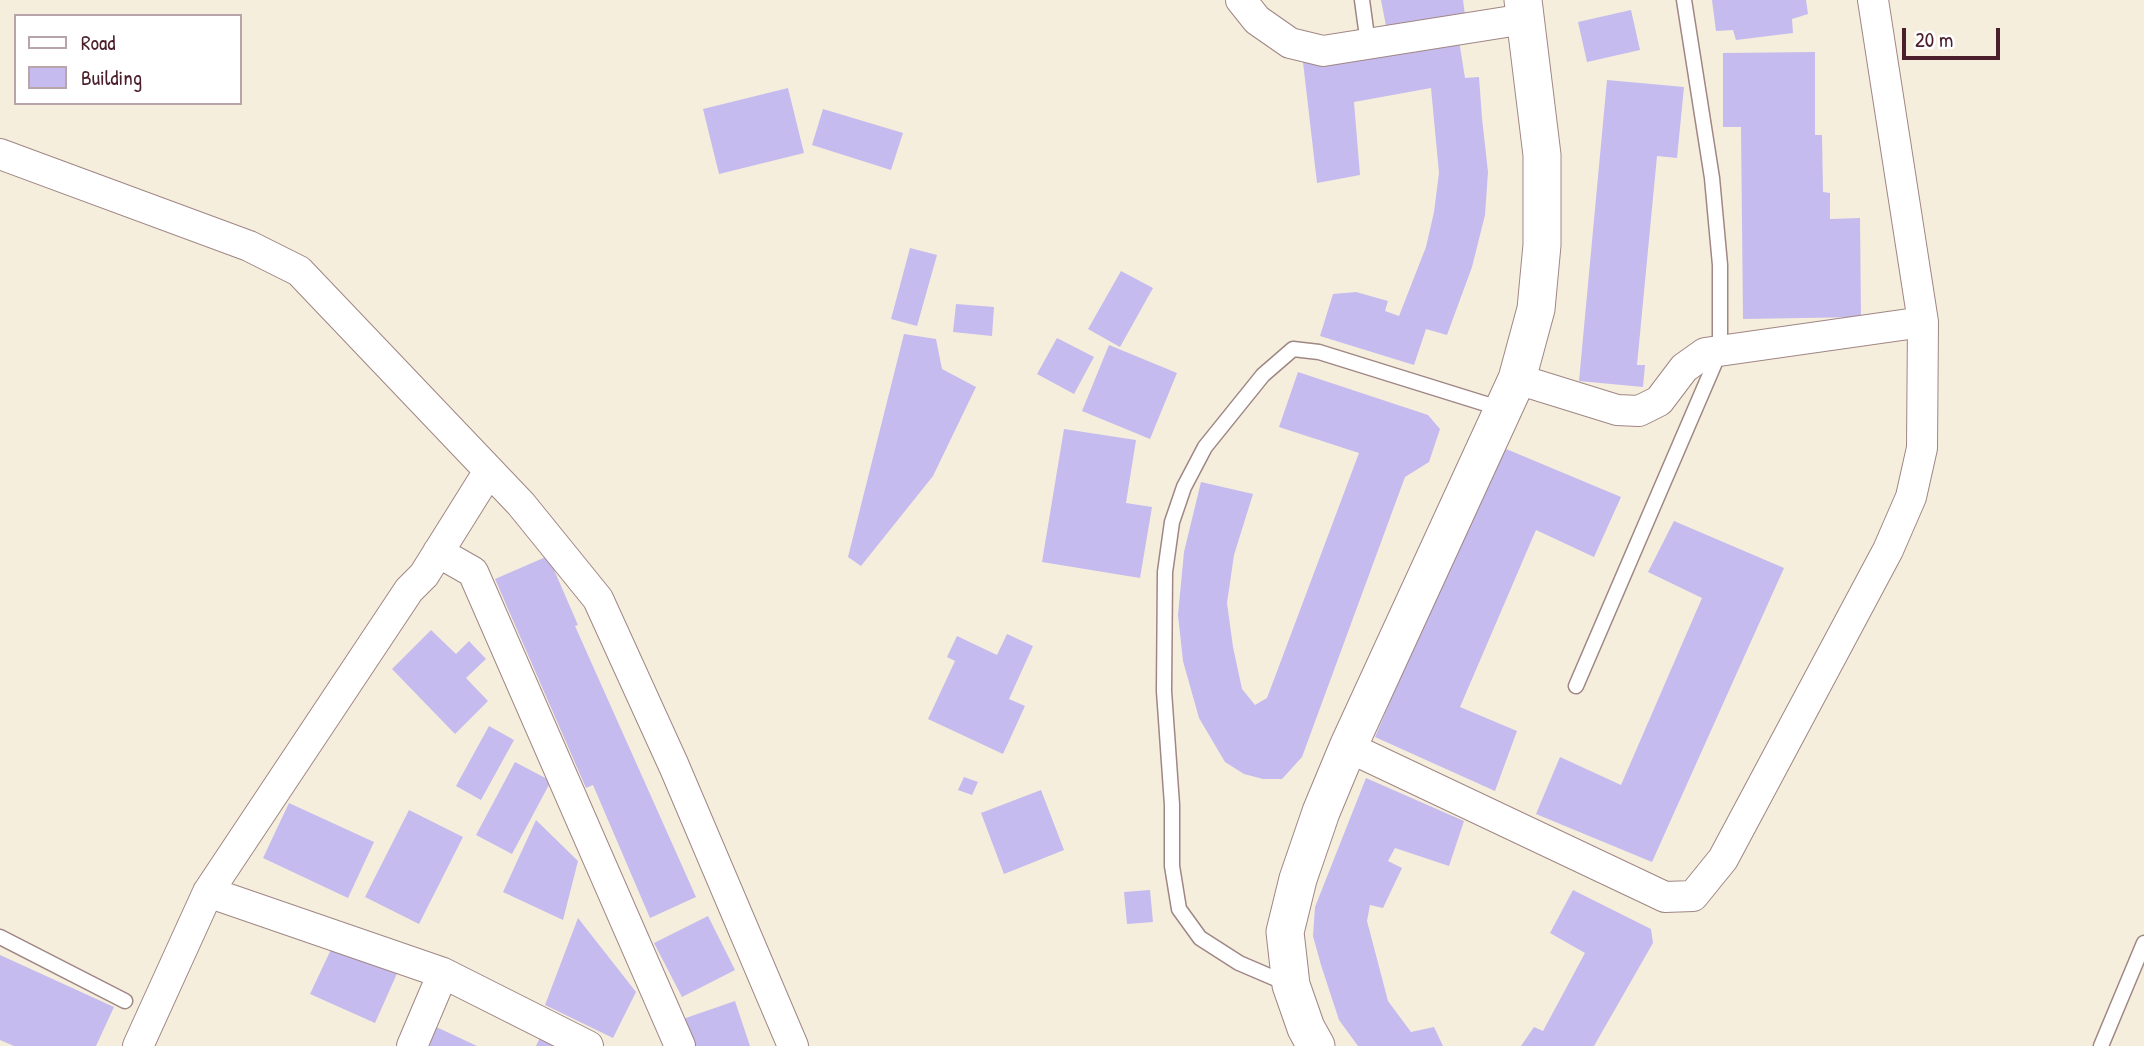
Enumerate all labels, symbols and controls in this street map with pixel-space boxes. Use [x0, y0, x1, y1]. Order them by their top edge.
legend [14, 14, 242, 105]
scale bar [1906, 14, 2004, 58]
text: 20 m [1915, 25, 1953, 54]
text: Road [81, 28, 115, 57]
text: Building [81, 63, 142, 92]

